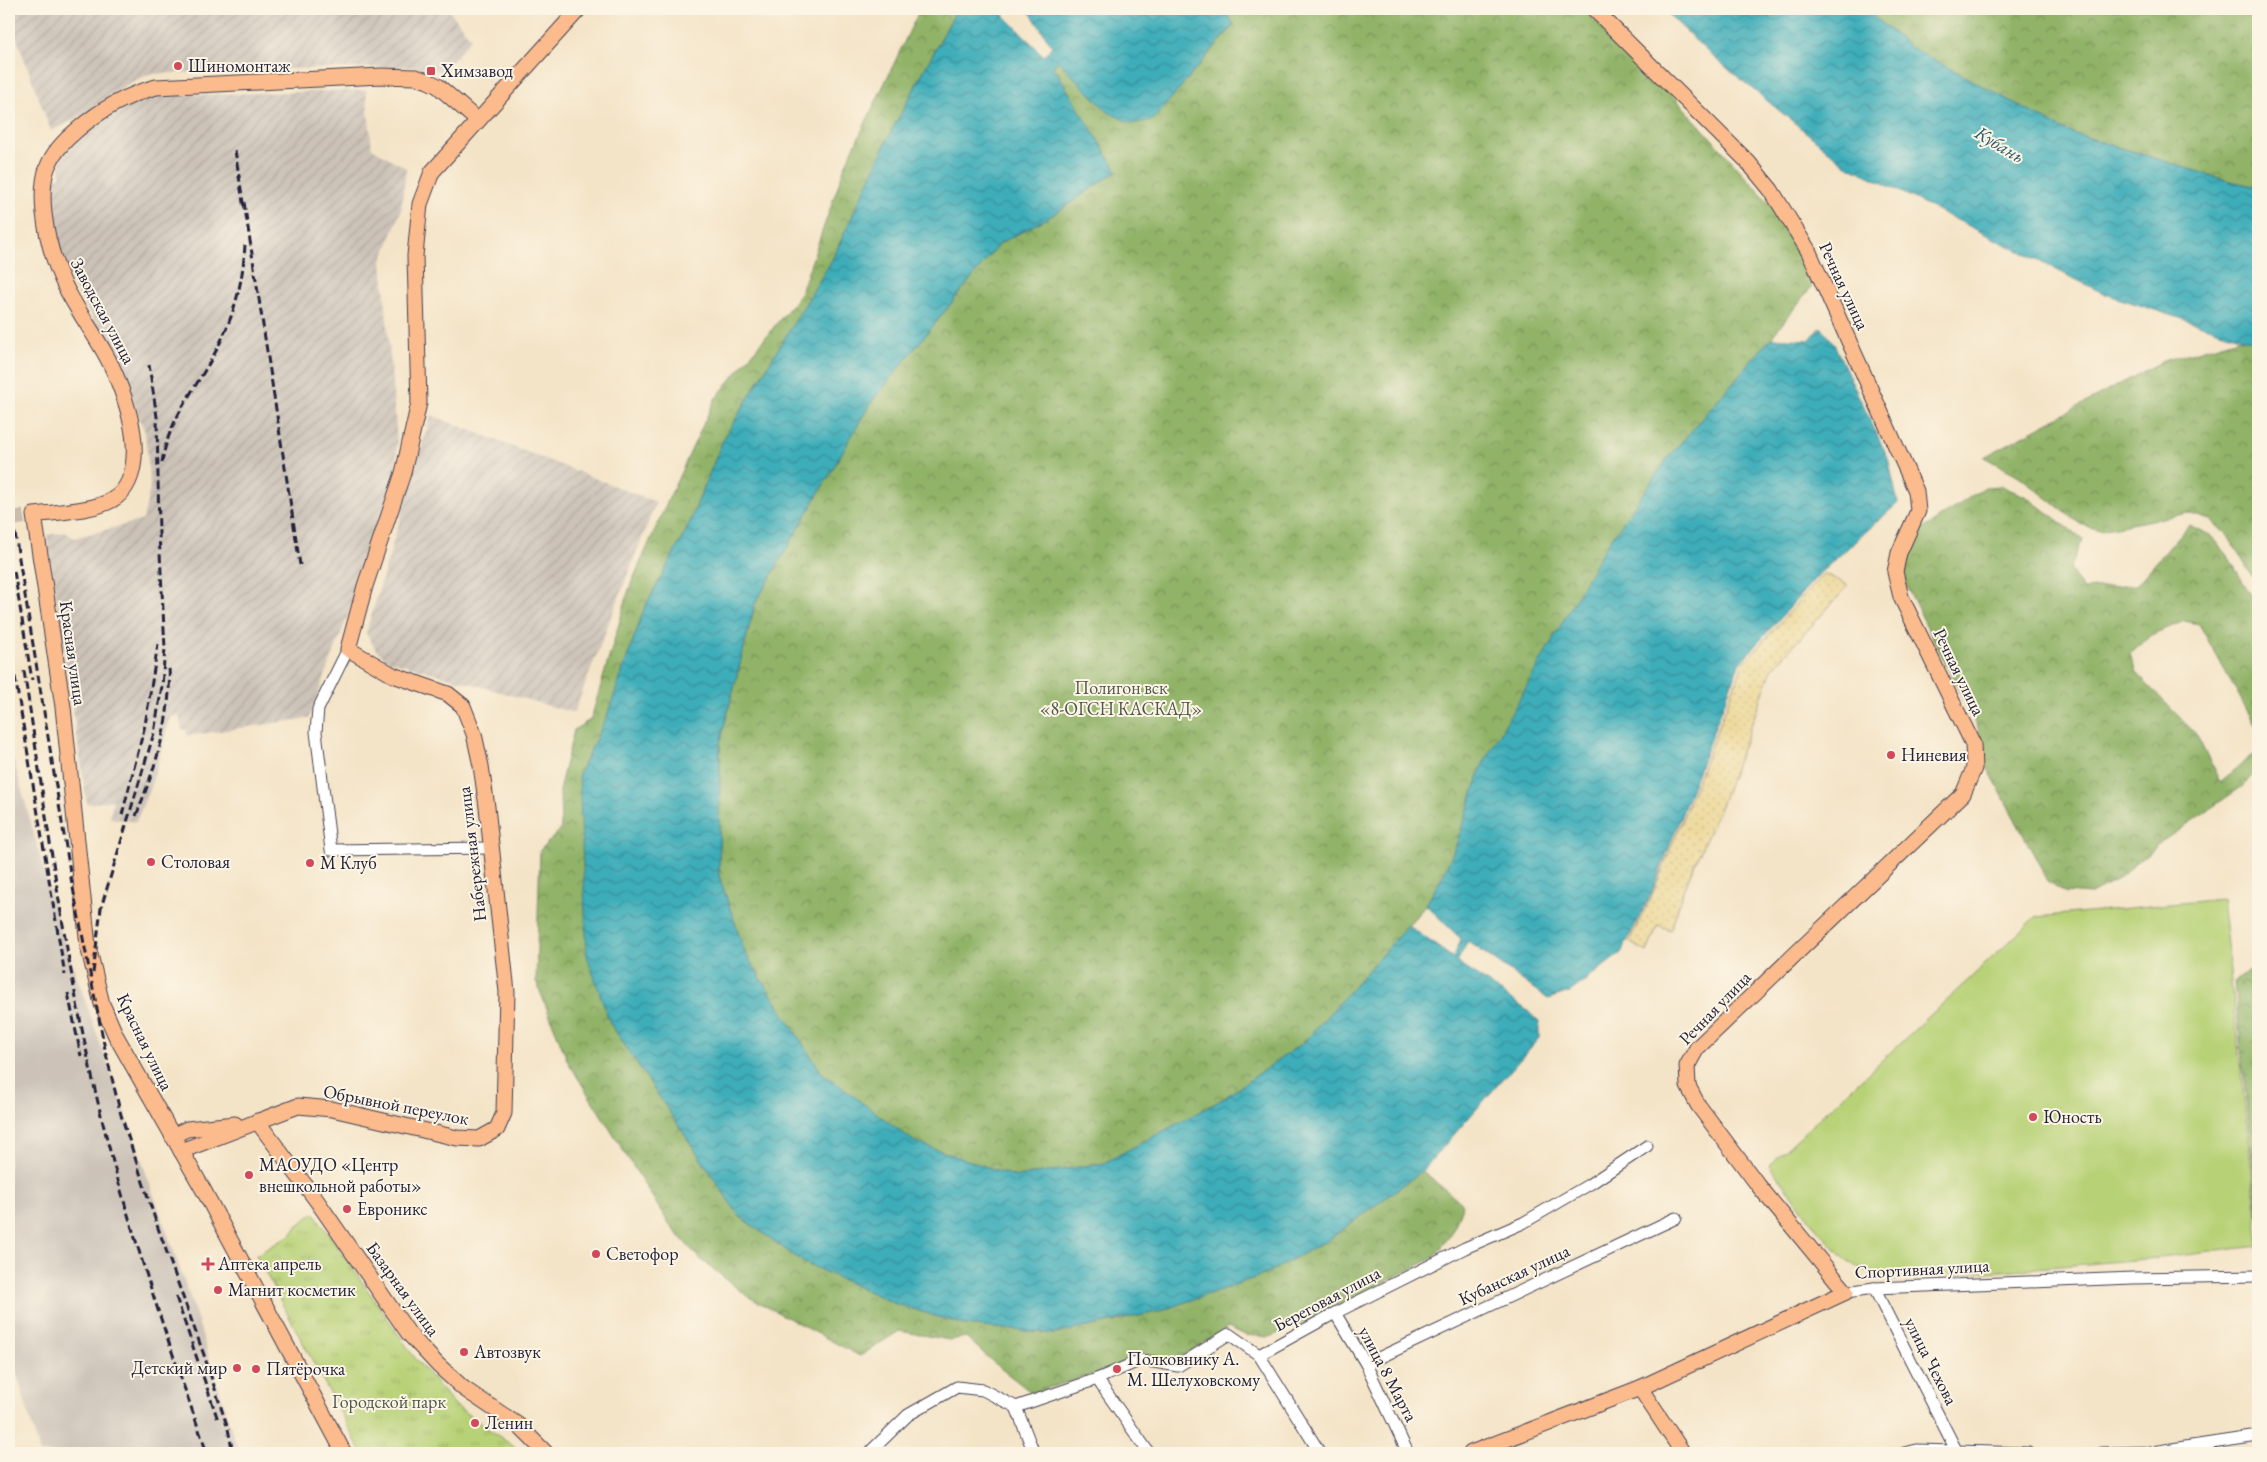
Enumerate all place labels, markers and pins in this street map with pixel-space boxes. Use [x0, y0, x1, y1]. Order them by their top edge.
place label: Шиномонтаж [188, 54, 291, 77]
place label: Химзавод [440, 59, 513, 82]
marker: Шиномонтаж [172, 60, 184, 72]
marker: Химзавод [425, 65, 437, 77]
place label: Ниневия [1901, 743, 1967, 766]
marker: Ниневия [1885, 749, 1897, 761]
place label: Столовая [161, 850, 230, 873]
place label: М Клуб [320, 851, 377, 874]
marker: Столовая [145, 856, 157, 868]
marker: М Клуб [304, 857, 316, 869]
place label: Юность [2043, 1105, 2102, 1128]
marker: Юность [2027, 1111, 2039, 1123]
place label: МАОУДО «Центр внешкольной работы» [259, 1153, 422, 1197]
marker: МАОУДО «Центр внешкольной работы» [243, 1169, 255, 1181]
place label: Евроникс [357, 1197, 428, 1220]
marker: Евроникс [341, 1203, 353, 1215]
place label: Светофор [606, 1242, 679, 1265]
marker: Светофор [590, 1248, 602, 1260]
place label: Аптека апрель [217, 1252, 322, 1275]
marker: Аптека апрель [202, 1258, 214, 1270]
place label: Магнит косметик [228, 1278, 356, 1301]
marker: Магнит косметик [212, 1284, 224, 1296]
place label: Автозвук [473, 1340, 541, 1363]
marker: Автозвук [458, 1346, 470, 1358]
place label: Полковнику А. М. Шелуховскому [1127, 1347, 1260, 1391]
place label: Детский мир [132, 1356, 227, 1379]
place label: Пятёрочка [266, 1357, 346, 1380]
marker: Детский мир [231, 1362, 243, 1374]
marker: Пятёрочка [250, 1363, 262, 1375]
marker: Полковнику А. М. Шелуховскому [1111, 1363, 1123, 1375]
place label: Ленин [485, 1411, 533, 1434]
marker: Ленин [469, 1417, 481, 1429]

